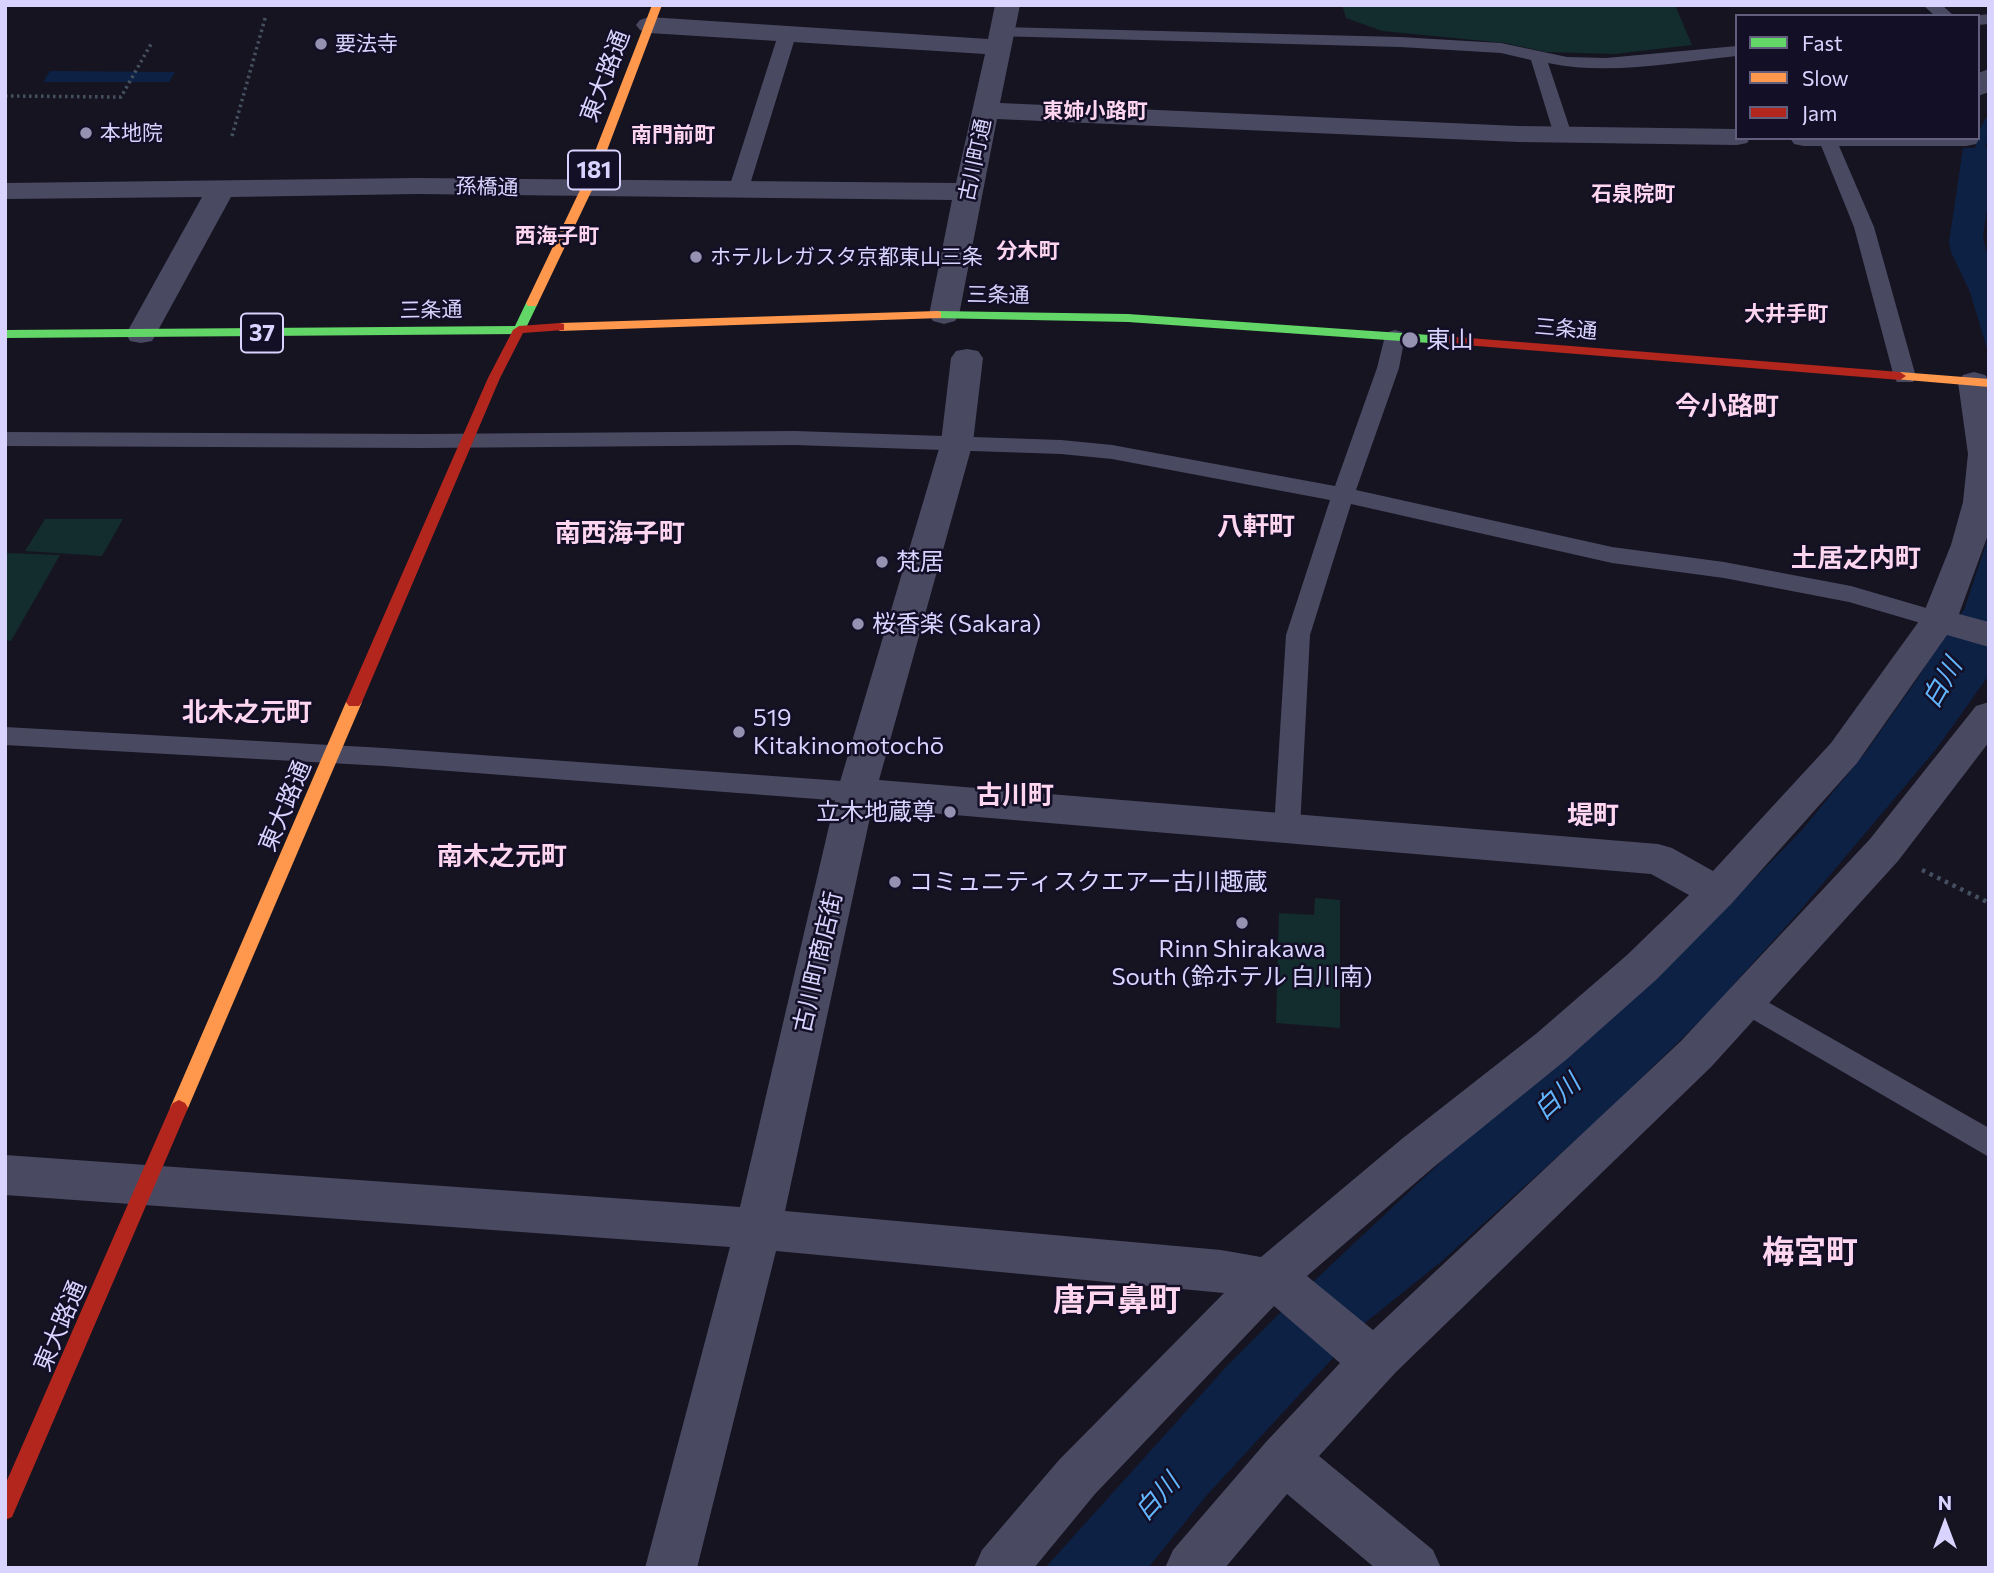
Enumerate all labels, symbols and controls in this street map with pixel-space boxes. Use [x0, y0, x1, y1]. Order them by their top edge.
legend [1735, 14, 1980, 140]
street label: 東大路通 [574, 26, 636, 126]
text: Fast [1802, 30, 1843, 55]
place label: 要法寺 [335, 31, 398, 57]
marker: 要法寺 [313, 36, 329, 52]
text: Slow [1802, 65, 1849, 90]
district label: 東姉小路町 [1043, 98, 1147, 124]
text: Jam [1802, 100, 1837, 125]
street label: 古川町通 [954, 116, 996, 204]
place label: 本地院 [100, 120, 163, 146]
district label: 南門前町 [631, 122, 715, 148]
marker: 本地院 [78, 125, 94, 141]
road number: 181 [568, 150, 620, 190]
street label: 孫橋通 [455, 173, 519, 201]
district label: 石泉院町 [1591, 181, 1675, 207]
district label: 西海子町 [515, 223, 599, 249]
district label: 分木町 [997, 238, 1059, 264]
place label: ホテルレガスタ京都東山三条 [710, 244, 983, 270]
marker: ホテルレガスタ京都東山三条 [688, 249, 704, 265]
street label: 三条通 [966, 282, 1030, 308]
street label: 三条通 [399, 297, 463, 323]
district label: 大井手町 [1744, 301, 1828, 327]
road number: 37 [241, 314, 283, 352]
street label: 三条通 [1534, 314, 1598, 344]
place label: 東山 [1426, 326, 1474, 354]
marker: 東山 [1400, 330, 1420, 350]
district label: 今小路町 [1675, 390, 1779, 422]
district label: 八軒町 [1217, 510, 1295, 542]
district label: 南西海子町 [555, 517, 685, 549]
district label: 土居之内町 [1791, 542, 1921, 574]
place label: 梵居 [896, 548, 944, 576]
marker: 梵居 [874, 554, 890, 570]
place label: 桜香楽 (Sakara) [872, 610, 1041, 638]
marker: 桜香楽 (Sakara) [850, 616, 866, 632]
water label: 白川 [1915, 653, 1969, 713]
district label: 北木之元町 [182, 696, 312, 728]
place label: 519 Kitakinomotochō [753, 704, 944, 760]
marker: 519 Kitakinomotochō [731, 724, 747, 740]
street label: 東大路通 [253, 756, 317, 856]
district label: 古川町 [976, 779, 1054, 811]
place label: 立木地蔵尊 [816, 798, 936, 826]
district label: 堤町 [1567, 799, 1619, 831]
marker: 立木地蔵尊 [942, 804, 958, 820]
district label: 南木之元町 [437, 840, 567, 872]
place label: コミュニティスクエアー古川趣蔵 [909, 868, 1268, 896]
marker: コミュニティスクエアー古川趣蔵 [887, 874, 903, 890]
street label: 古川町商店街 [788, 889, 848, 1035]
marker: Rinn Shirakawa South (鈴ホテル 白川南) [1234, 915, 1250, 931]
place label: Rinn Shirakawa South (鈴ホテル 白川南) [1111, 935, 1373, 991]
water label: 白川 [1527, 1068, 1587, 1126]
district label: 梅宮町 [1762, 1233, 1858, 1271]
street label: 東大路通 [28, 1276, 92, 1376]
district label: 唐戸鼻町 [1053, 1281, 1181, 1319]
water label: 白川 [1128, 1467, 1186, 1527]
north arrow [1910, 1489, 1980, 1559]
text: N [1938, 1491, 1952, 1514]

